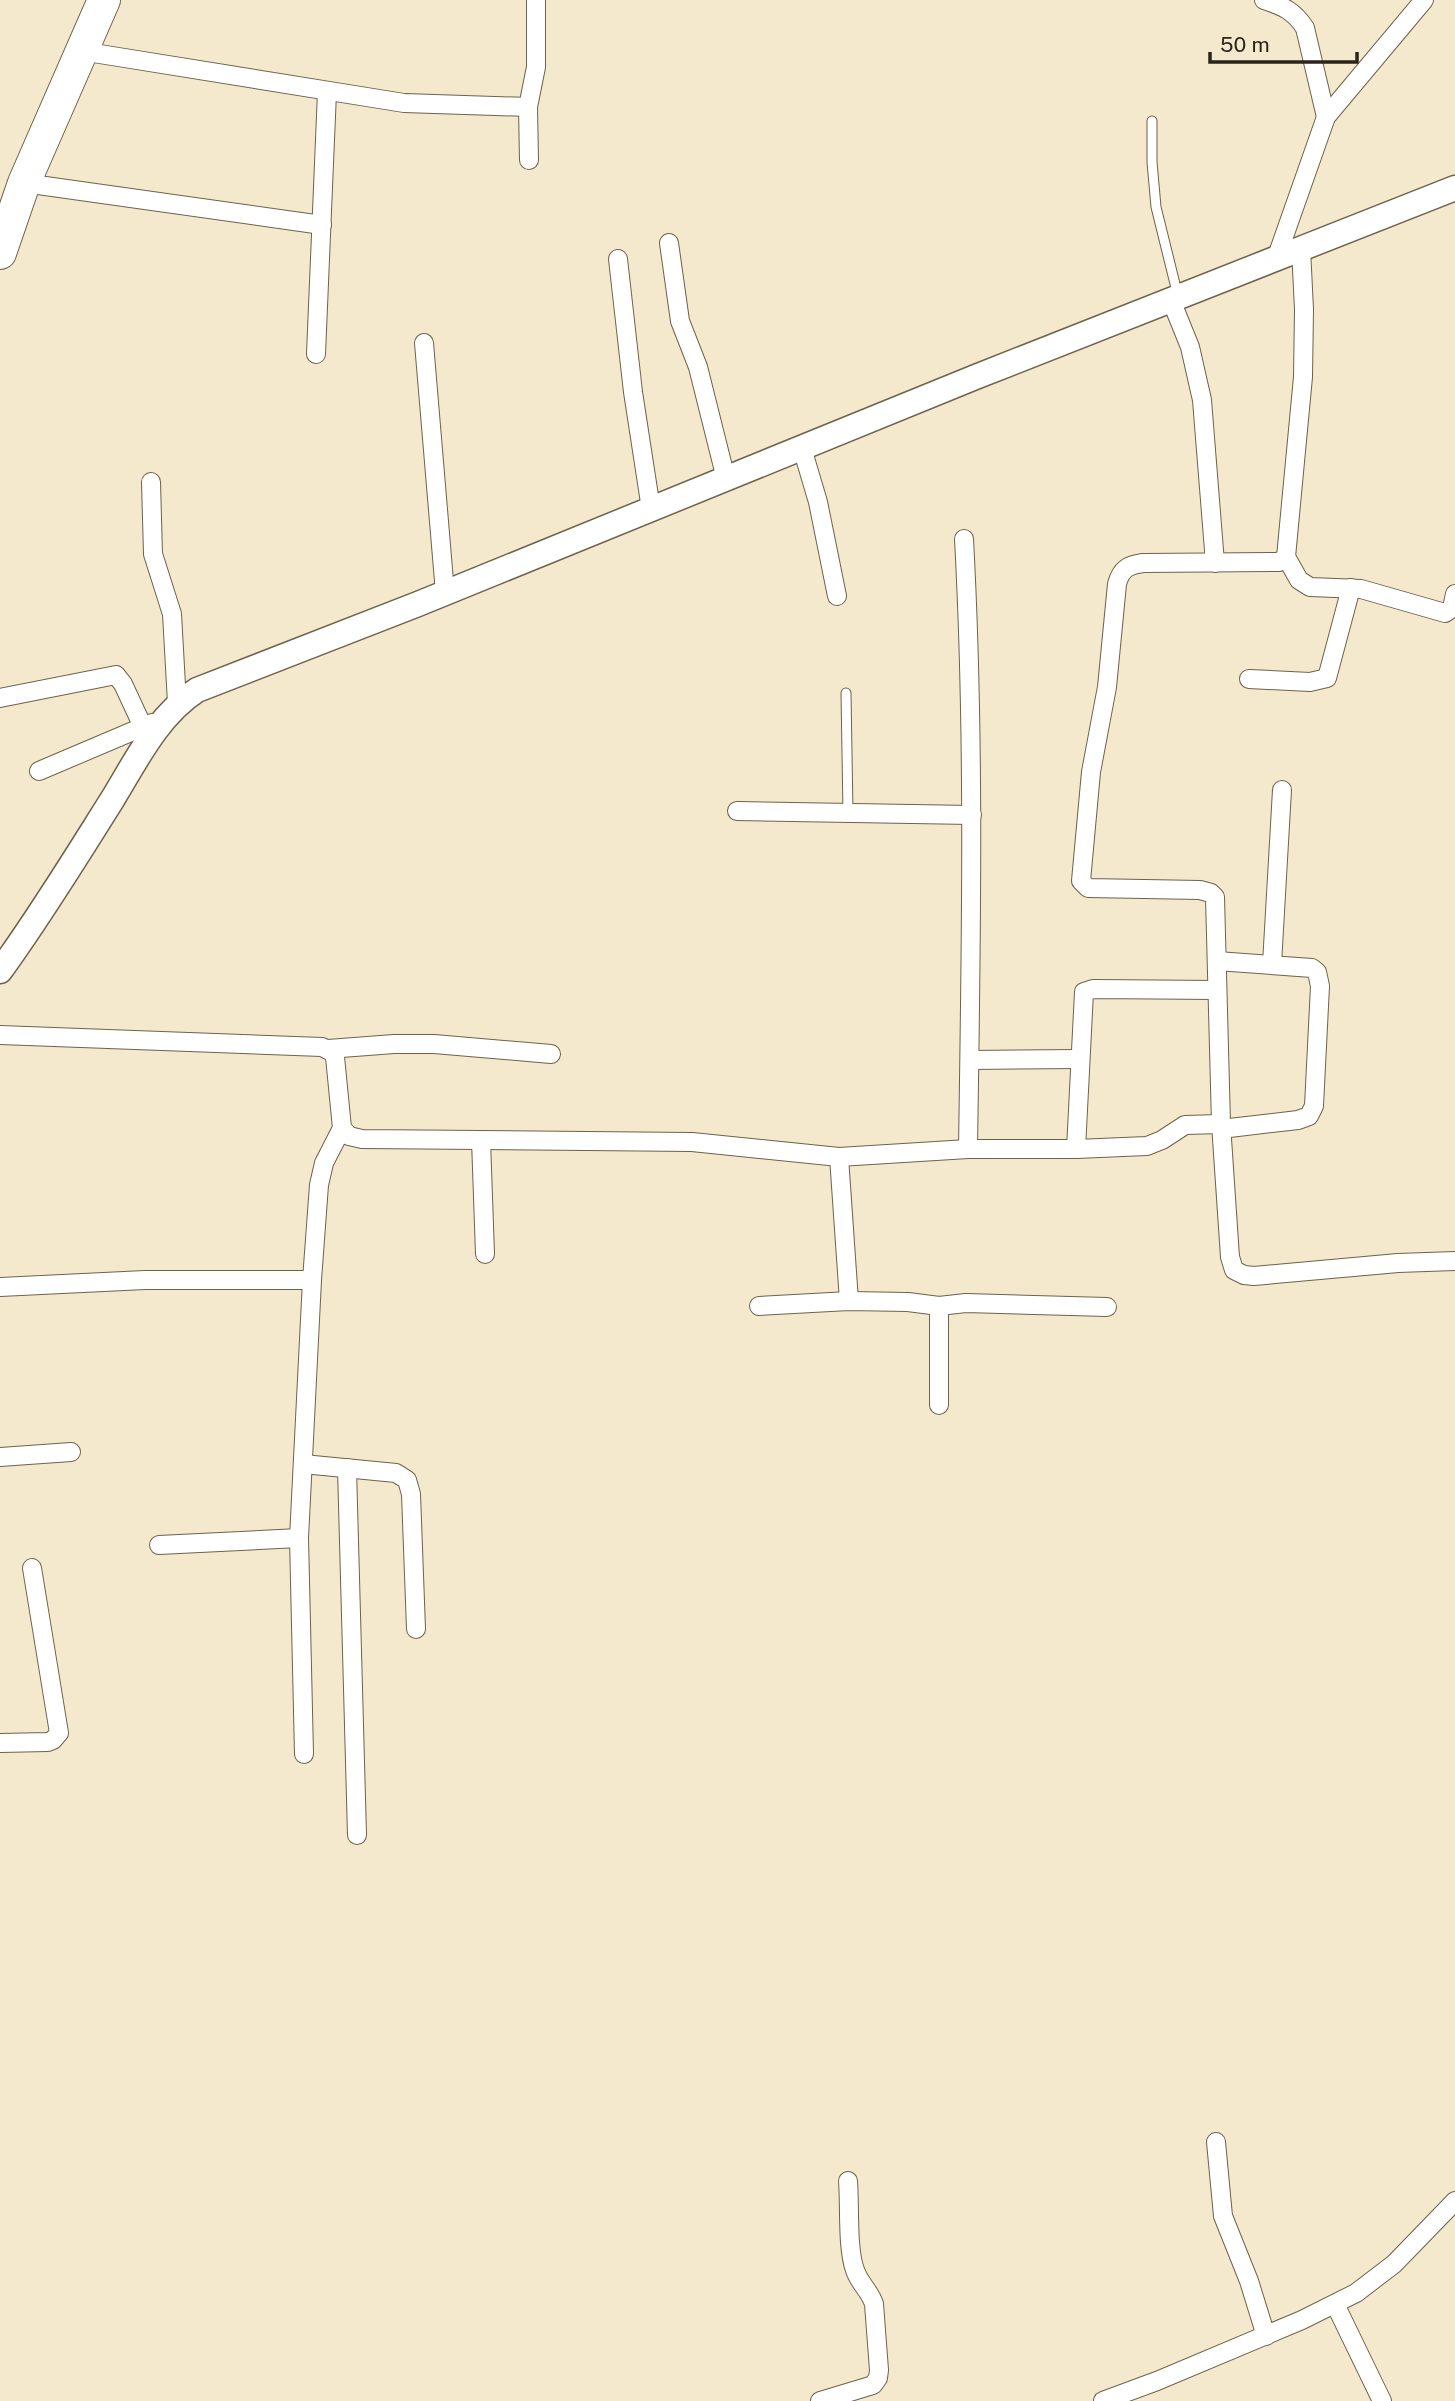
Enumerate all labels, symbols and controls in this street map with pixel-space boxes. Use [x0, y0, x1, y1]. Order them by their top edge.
scale bar [1210, 21, 1357, 65]
text: 50 m [1220, 32, 1270, 57]

